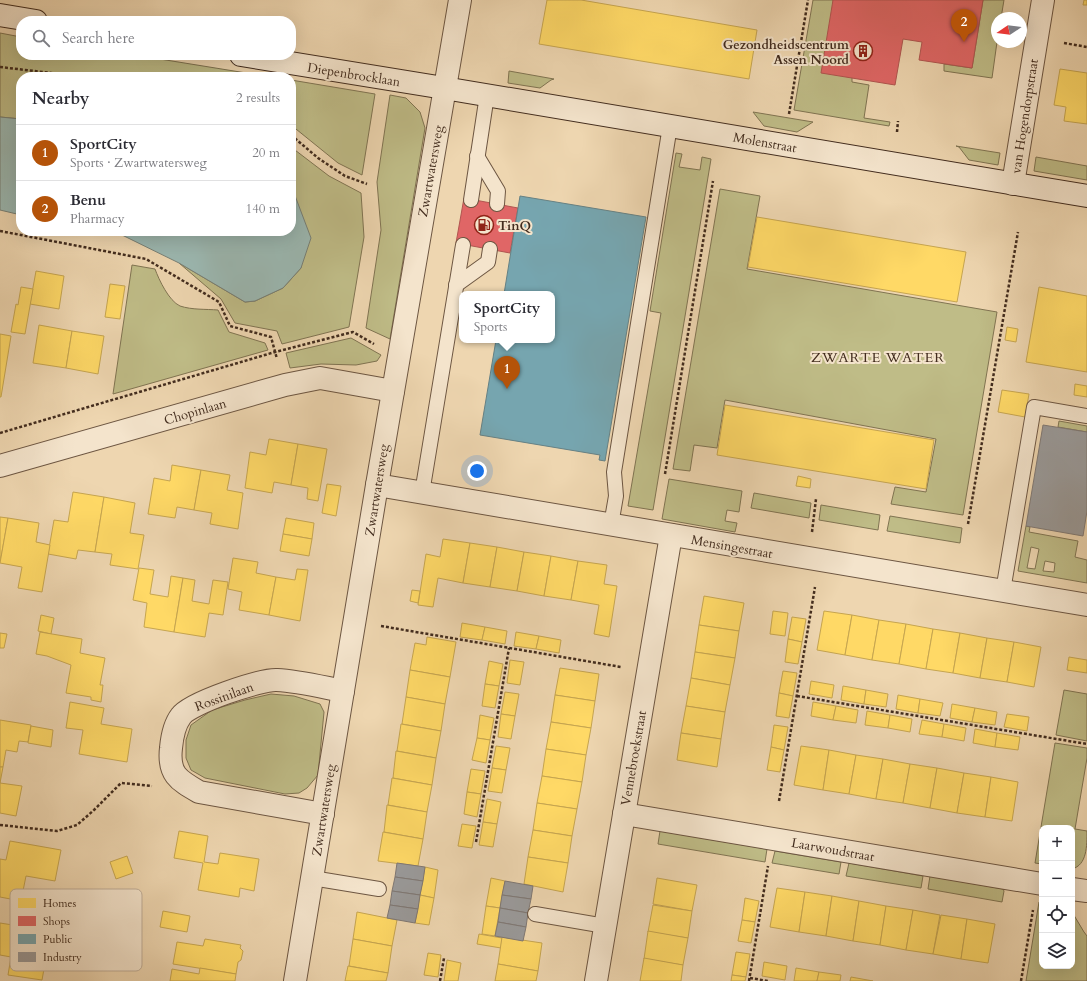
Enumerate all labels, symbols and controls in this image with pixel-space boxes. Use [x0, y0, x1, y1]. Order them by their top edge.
pin: 2 [951, 9, 977, 42]
north arrow [991, 12, 1027, 48]
search box [16, 16, 296, 60]
icon: search [30, 27, 52, 49]
text: Search here [62, 28, 135, 48]
place label: Gezondheidscentrum Assen Noord [723, 36, 850, 69]
building icon: Gezondheidscentrum Assen Noord [852, 40, 874, 62]
street label: van Hogendorpstraat [1007, 58, 1043, 175]
street label: Diepenbrocklaan [306, 59, 402, 91]
text: Nearby [32, 87, 89, 110]
text: 2 results [236, 89, 280, 107]
street label: Zwartwatersweg [414, 123, 448, 218]
street label: Molenstraat [732, 129, 798, 157]
text: SportCity [70, 134, 137, 154]
text: 1 [42, 144, 48, 162]
text: 20 m [252, 144, 280, 162]
text: Sports · Zwartwatersweg [70, 154, 207, 172]
text: Benu [70, 190, 106, 210]
text: 2 [42, 200, 48, 218]
text: 140 m [246, 200, 280, 218]
text: Pharmacy [70, 210, 125, 228]
fuel station icon: TinQ [473, 214, 495, 236]
place label: TinQ [498, 217, 531, 235]
popup [459, 291, 555, 343]
text: SportCity [474, 298, 540, 318]
text: Sports [474, 318, 507, 336]
district label: ZWARTE WATER [811, 348, 945, 367]
pin: 1 [494, 356, 520, 389]
street label: Chopinlaan [162, 394, 229, 429]
street label: Zwartwatersweg [361, 442, 393, 537]
your location [467, 461, 487, 481]
street label: Mensingestraat [690, 531, 774, 563]
street label: Rossinilaan [192, 678, 257, 716]
street label: Vennebroekstraat [617, 709, 651, 807]
street label: Zwartwatersweg [308, 762, 340, 857]
map controls [1039, 825, 1075, 969]
button: + [1039, 825, 1075, 861]
street label: Laarwoudstraat [790, 834, 876, 866]
button: − [1039, 861, 1075, 897]
legend [10, 889, 142, 971]
text: Homes [43, 896, 76, 911]
button: locate [1039, 897, 1075, 933]
text: Shops [43, 914, 70, 929]
text: Public [43, 932, 72, 947]
button: layers [1039, 933, 1075, 969]
text: Industry [43, 950, 82, 965]

